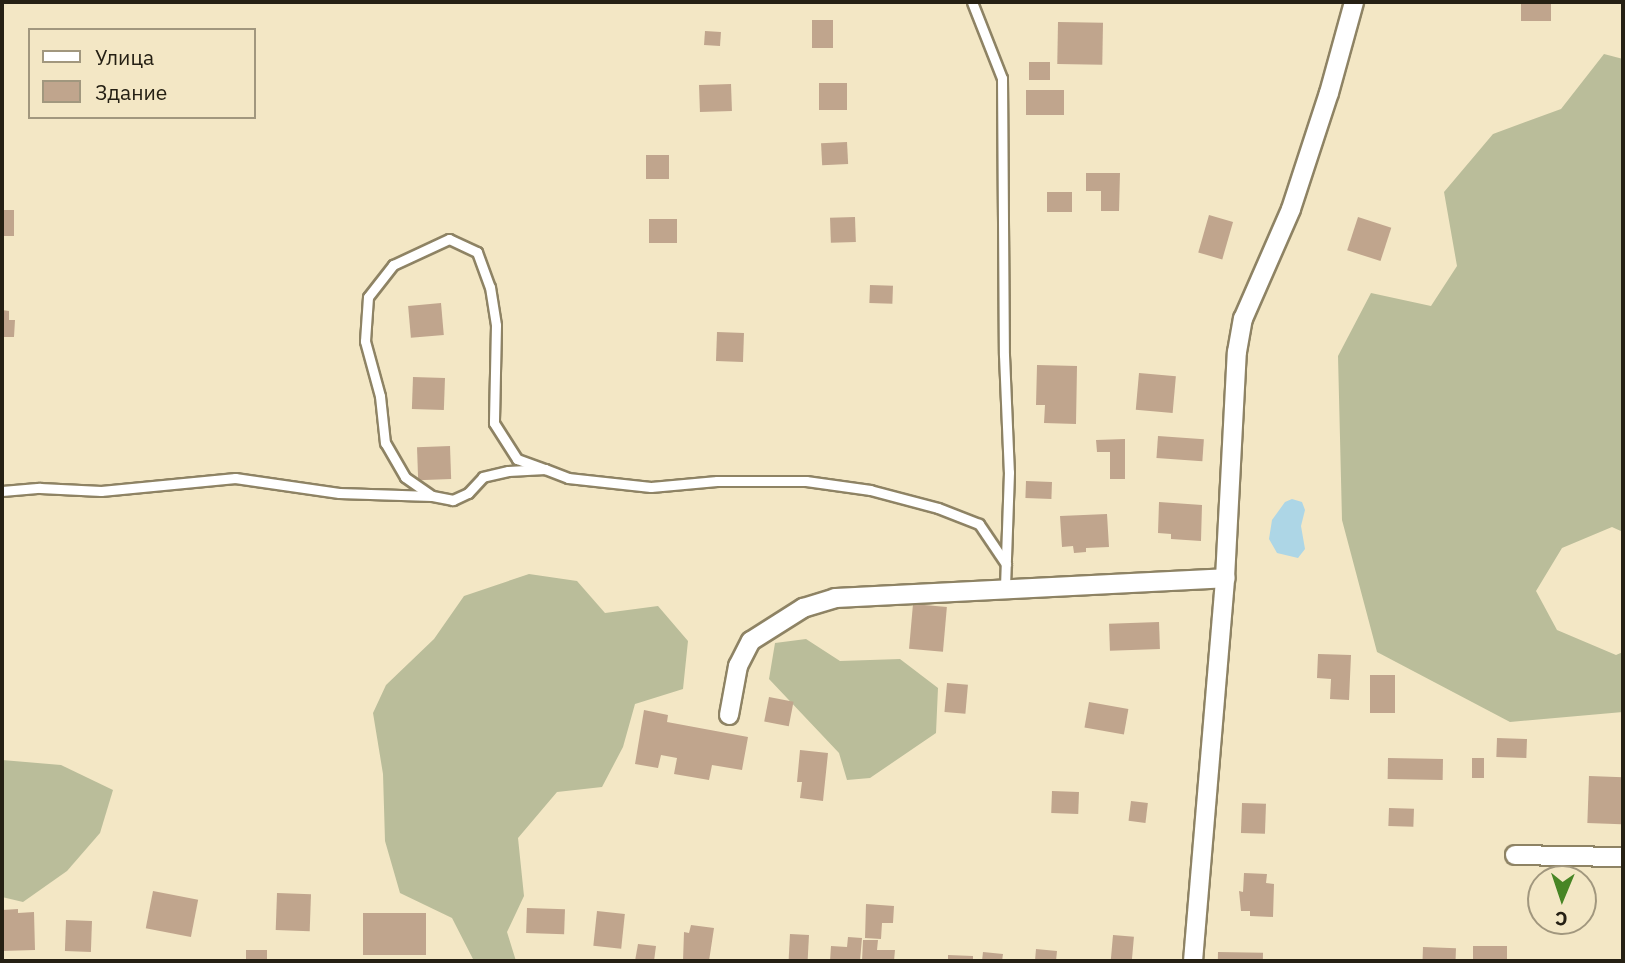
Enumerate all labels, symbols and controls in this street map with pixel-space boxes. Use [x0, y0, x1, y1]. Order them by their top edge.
legend [28, 28, 256, 119]
text: Улица [95, 43, 154, 71]
text: Здание [95, 78, 167, 106]
north arrow [1527, 865, 1597, 935]
text: С [1555, 907, 1568, 931]

